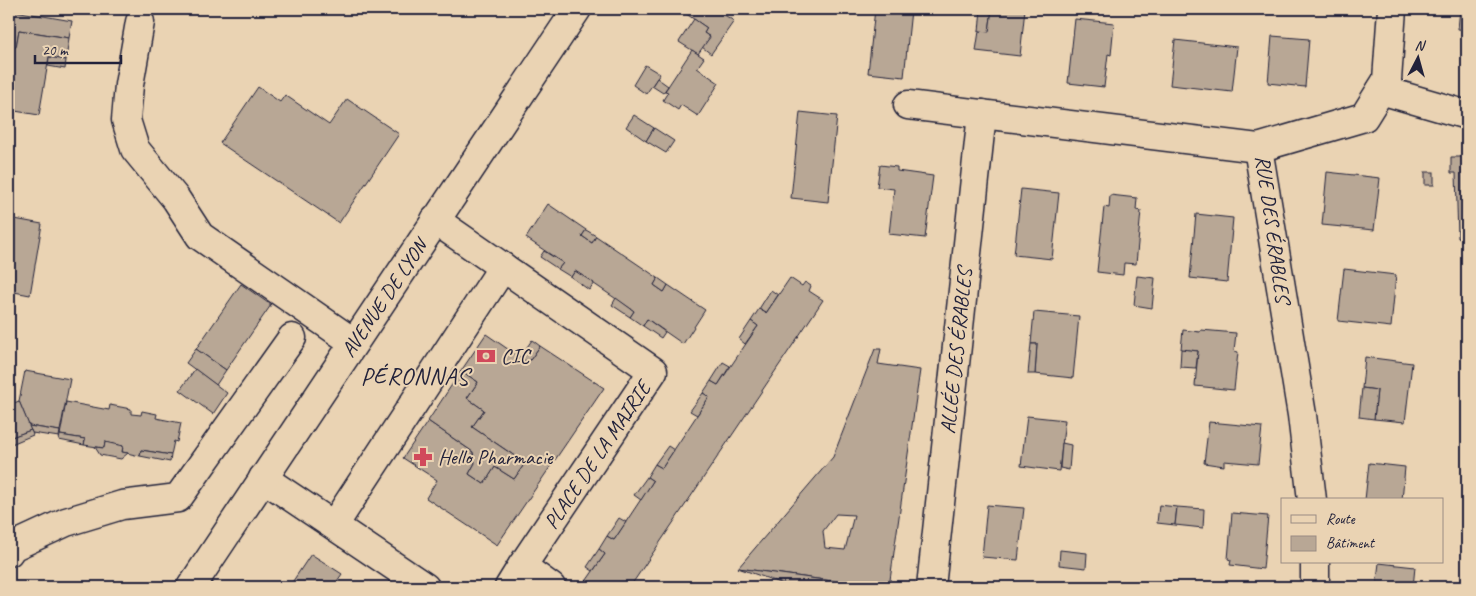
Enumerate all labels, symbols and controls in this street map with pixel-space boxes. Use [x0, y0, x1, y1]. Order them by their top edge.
scale bar [35, 32, 121, 64]
north arrow [1394, 32, 1444, 82]
text: N [1414, 37, 1427, 55]
text: 20 m [42, 41, 69, 60]
street label: RUE DES ÉRABLES [1250, 154, 1297, 308]
street label: AVENUE DE LYON [335, 232, 435, 362]
street label: ALLÉE DES ÉRABLES [934, 263, 978, 435]
place label: CIC [501, 343, 532, 369]
bank icon: CIC [475, 345, 497, 367]
district label: PÉRONNAS [361, 361, 473, 391]
street label: PLACE DE LA MAIRIE [538, 374, 657, 534]
place label: Hello Pharmacie [438, 444, 554, 470]
pharmacy icon: Hello Pharmacie [412, 446, 434, 468]
legend [1281, 498, 1444, 564]
text: Route [1326, 510, 1356, 529]
text: Bâtiment [1326, 534, 1376, 553]

